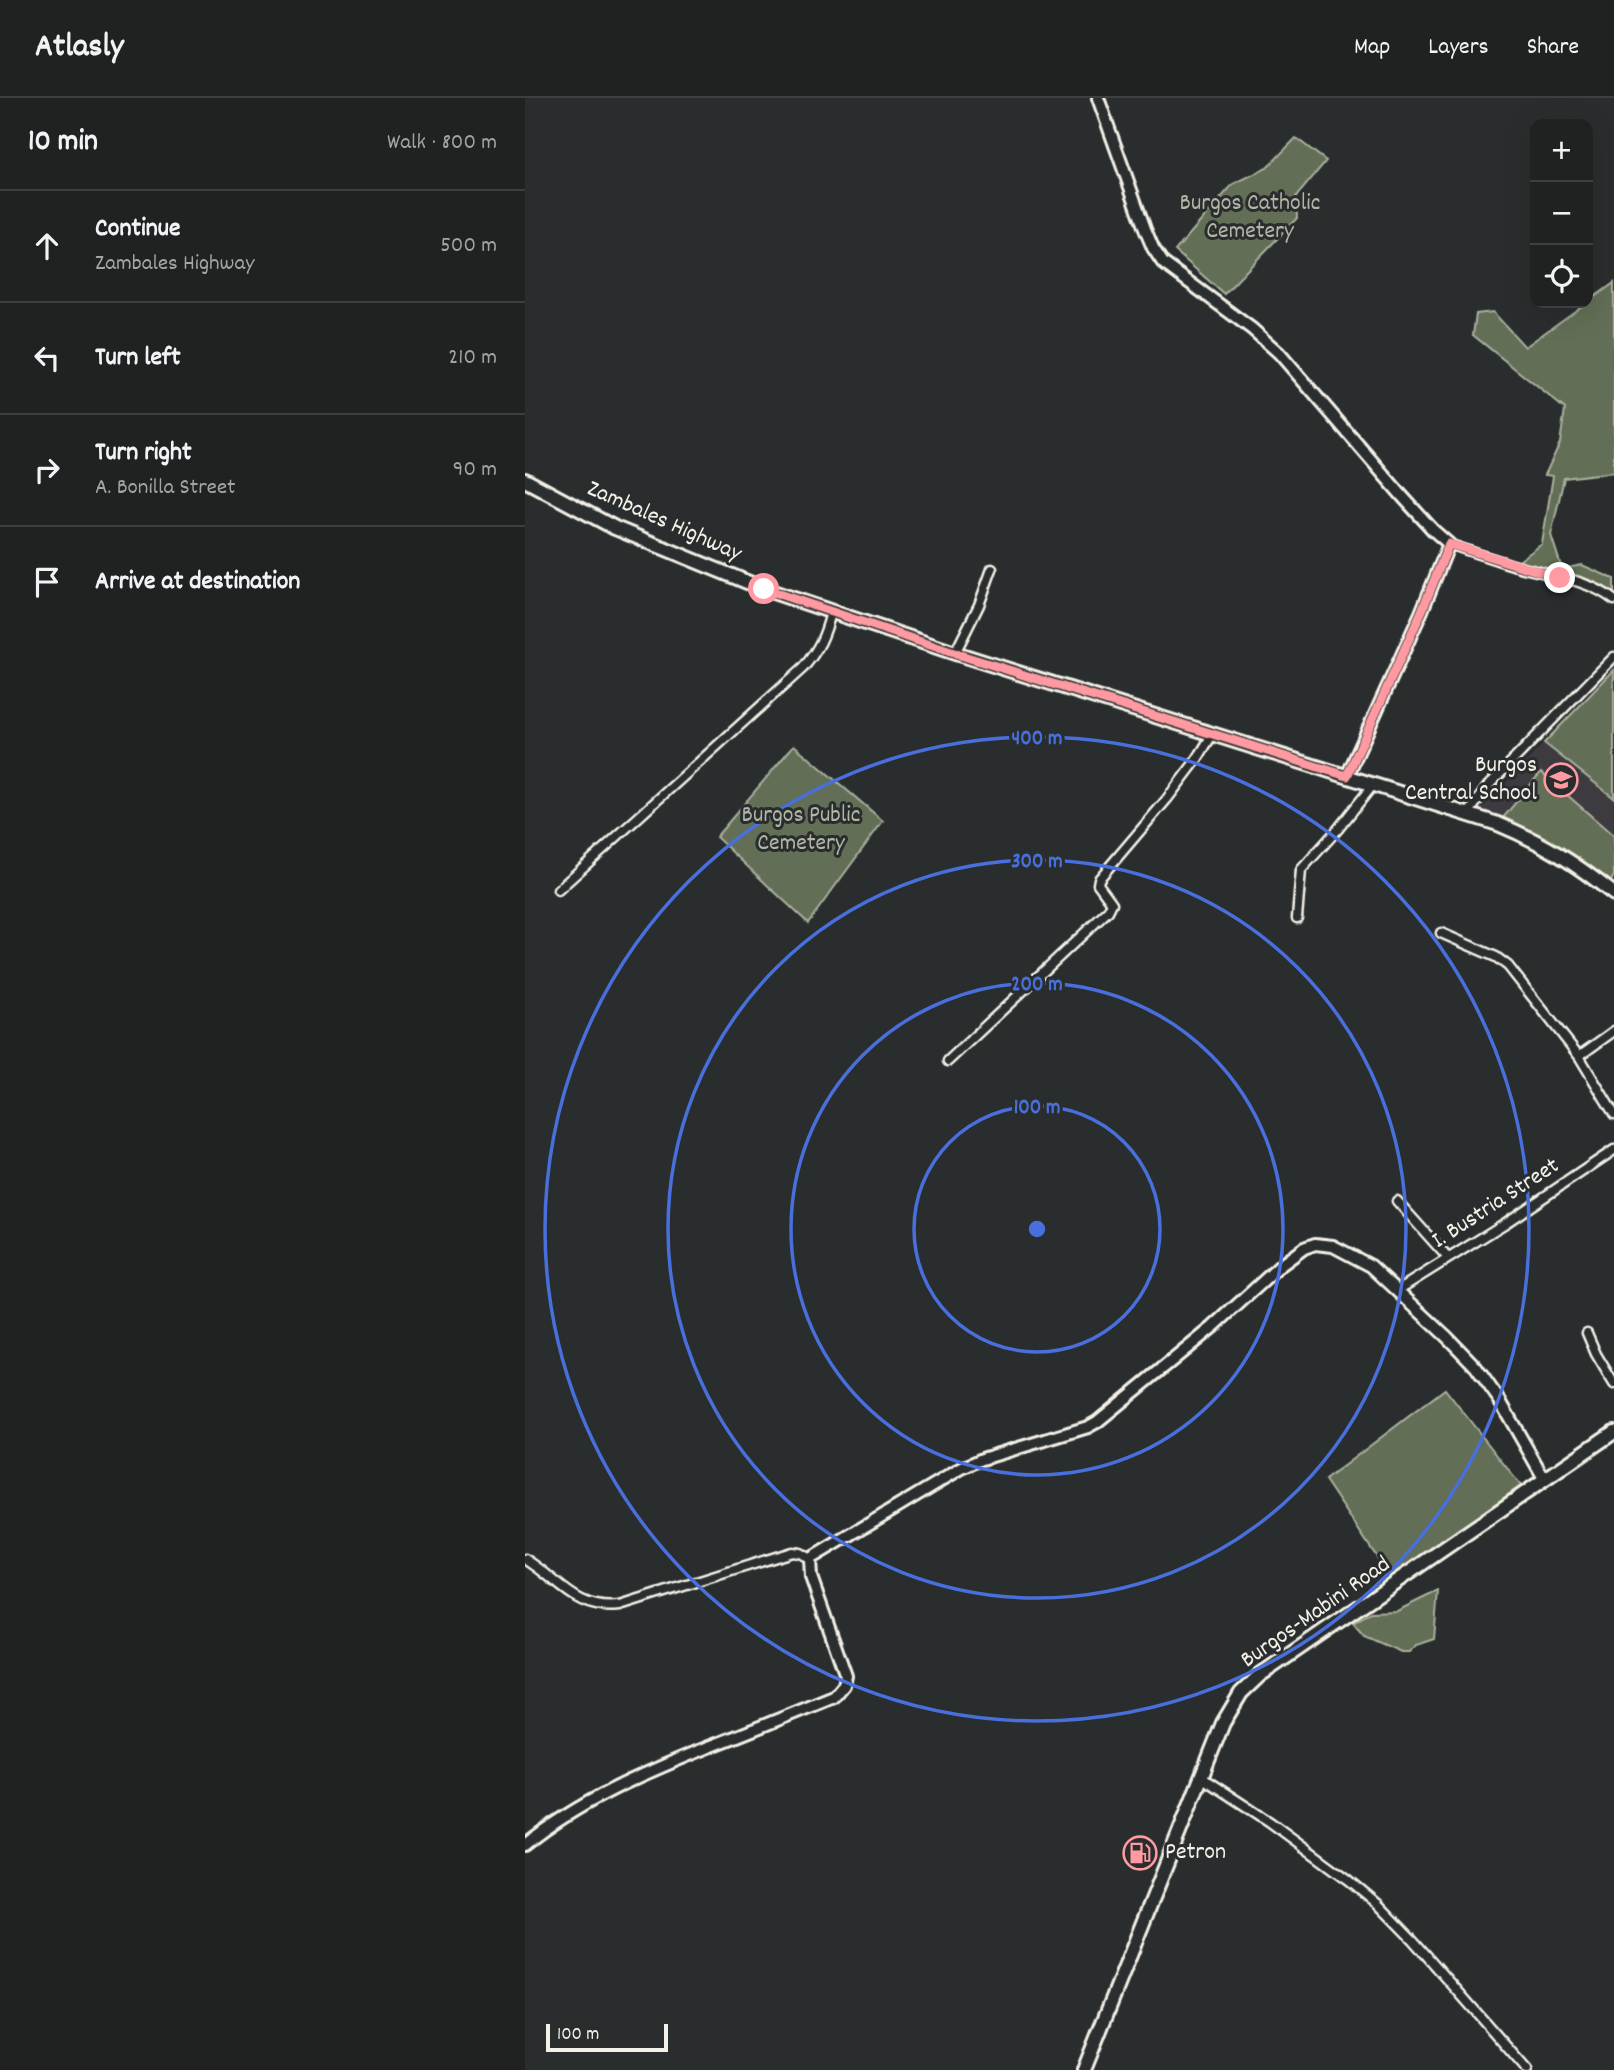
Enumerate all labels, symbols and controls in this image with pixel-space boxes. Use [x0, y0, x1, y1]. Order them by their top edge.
text: Atlasly [35, 25, 124, 72]
text: Map [1354, 31, 1390, 65]
text: Layers [1428, 31, 1489, 65]
text: Share [1527, 31, 1579, 65]
map controls [1530, 119, 1593, 308]
button: + [1530, 119, 1593, 182]
text: 10 min [28, 122, 98, 165]
text: Walk · 800 m [387, 127, 497, 160]
button: − [1530, 182, 1593, 245]
park label: Burgos Catholic Cemetery [1180, 187, 1320, 249]
text: Continue [95, 211, 180, 248]
icon: ahead [28, 227, 66, 265]
text: 500 m [440, 230, 497, 263]
button: locate [1530, 245, 1593, 308]
text: Zambales Highway [95, 248, 255, 281]
icon: left [28, 339, 66, 377]
text: Turn left [95, 340, 181, 377]
text: 210 m [448, 342, 497, 375]
text: Turn right [95, 435, 192, 472]
icon: right [28, 451, 66, 489]
text: 90 m [453, 454, 497, 487]
text: A. Bonilla Street [95, 472, 236, 505]
street label: Zambales Highway [581, 473, 748, 572]
route end [1544, 562, 1575, 593]
icon: arrive [28, 563, 66, 601]
text: Arrive at destination [95, 564, 300, 601]
route start [748, 573, 779, 604]
text: 400 m [1012, 725, 1062, 755]
place label: Burgos Central School [1405, 749, 1537, 811]
school or university icon: Burgos Central School [1542, 761, 1580, 799]
park label: Burgos Public Cemetery [742, 799, 860, 861]
text: 300 m [1011, 848, 1063, 878]
text: 200 m [1011, 971, 1063, 1001]
text: 100 m [1014, 1094, 1060, 1124]
street label: I. Bustria Street [1426, 1150, 1567, 1258]
centre of rings [1025, 1217, 1049, 1241]
street label: Burgos-Mabini Road [1234, 1549, 1398, 1677]
fuel station icon: Petron [1121, 1834, 1159, 1872]
place label: Petron [1165, 1836, 1226, 1870]
scale bar [546, 2021, 669, 2053]
text: 100 m [557, 2022, 599, 2049]

